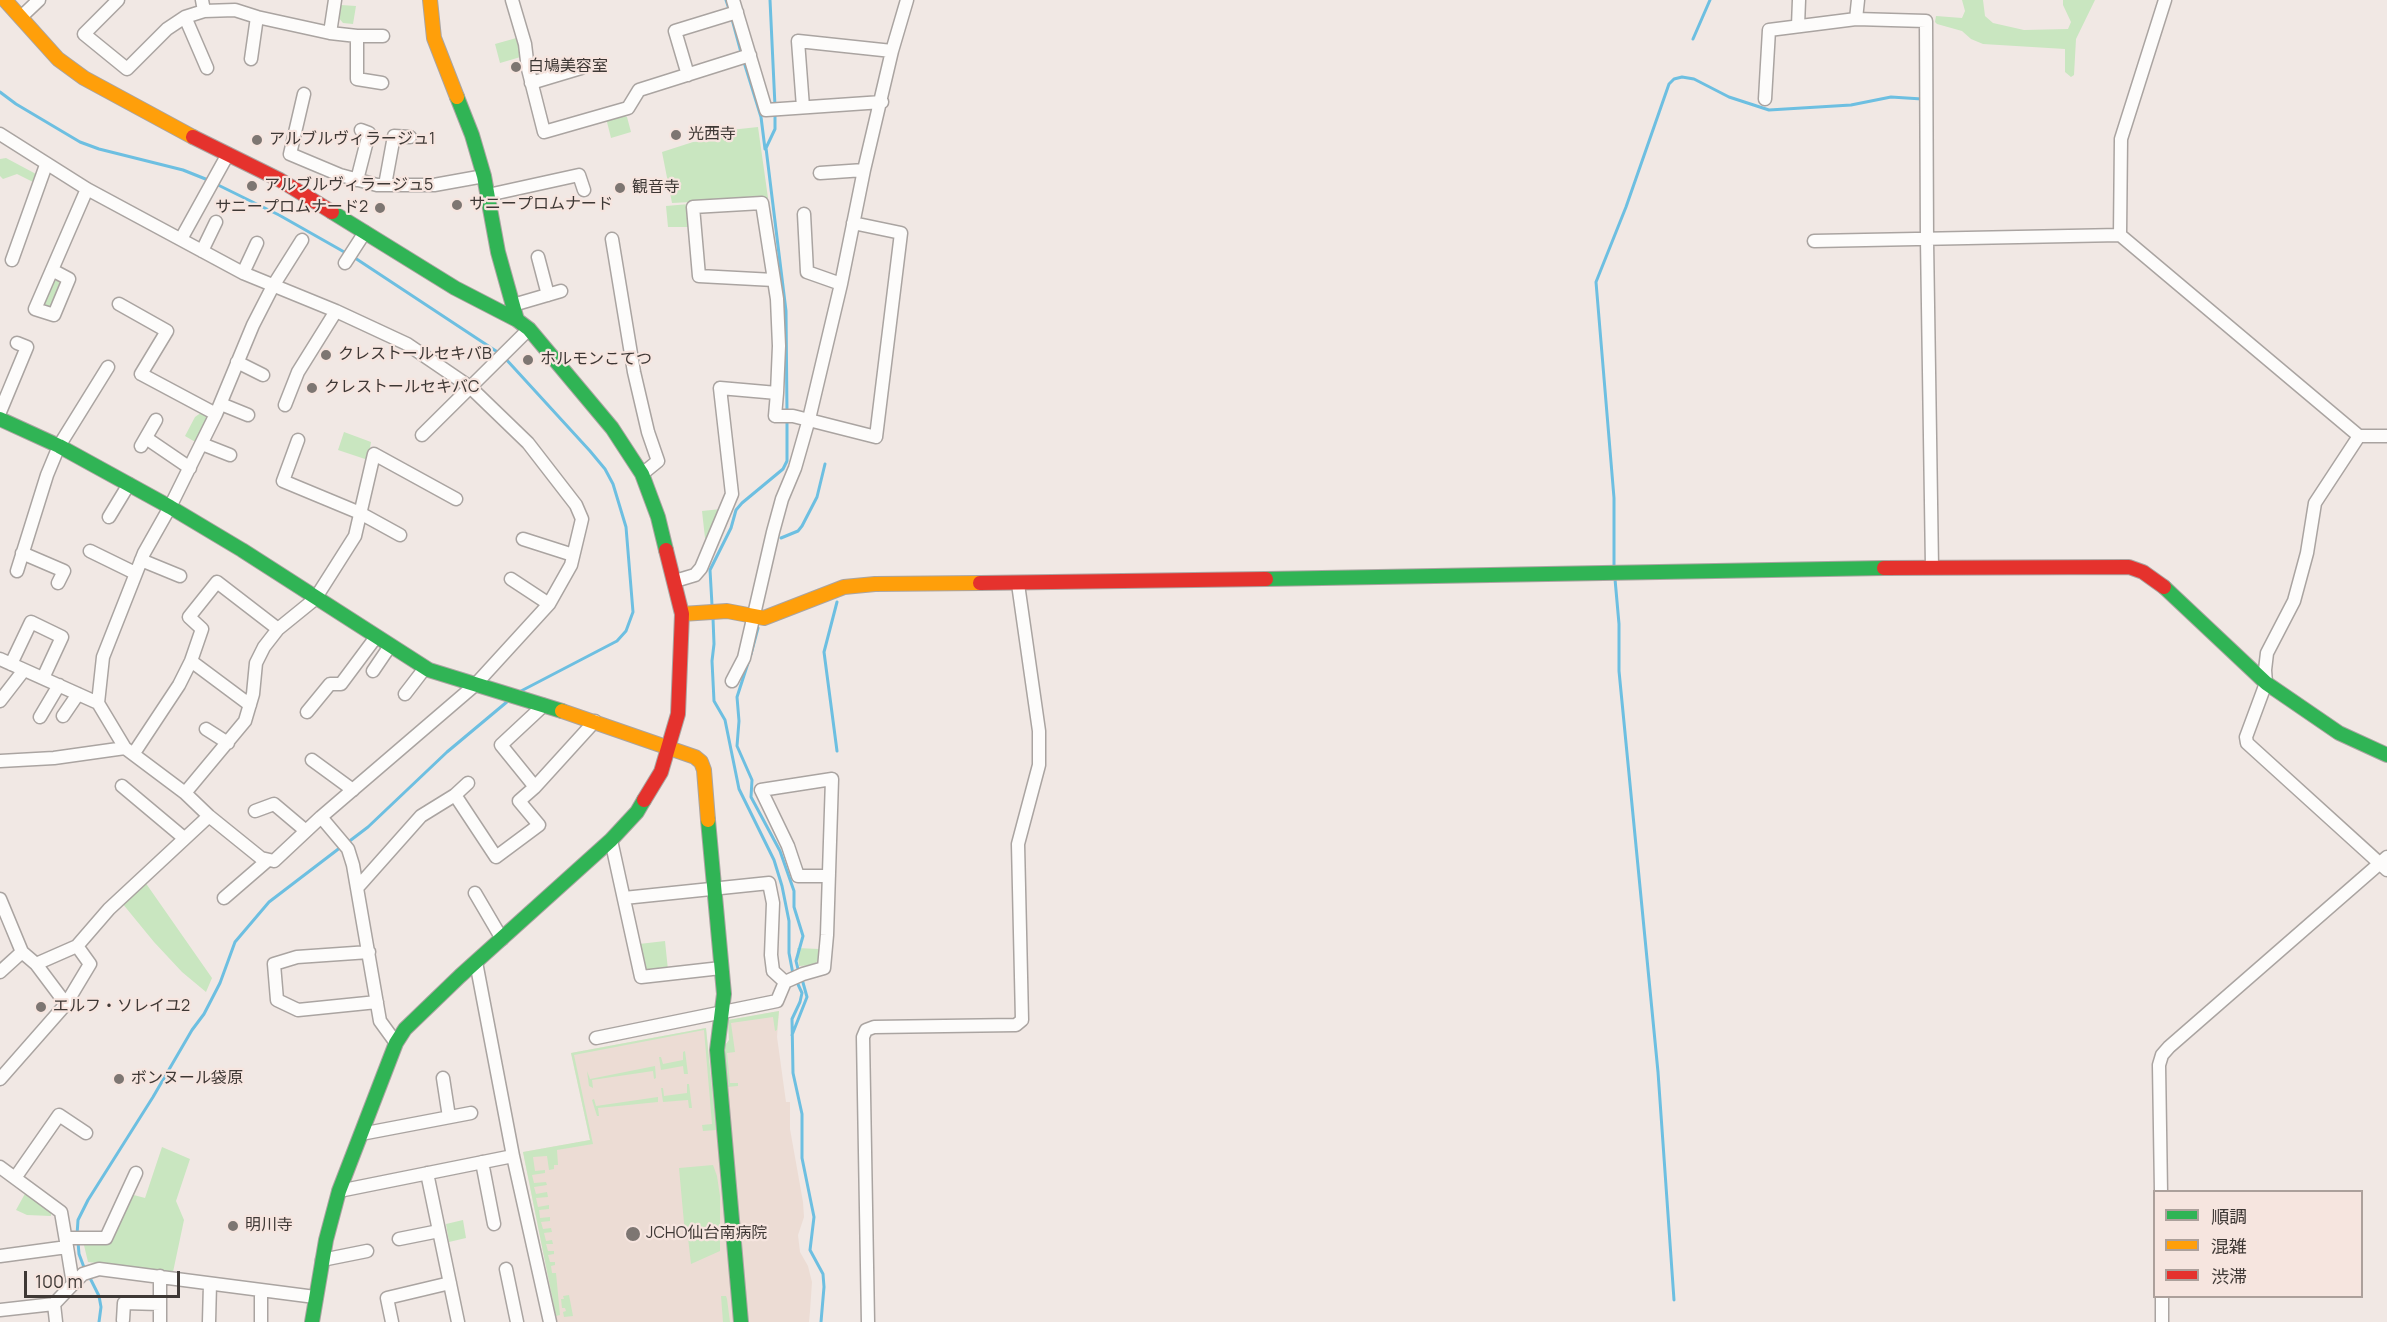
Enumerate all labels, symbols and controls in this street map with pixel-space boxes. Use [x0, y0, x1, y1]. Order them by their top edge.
place label: 白鳩美容室 [528, 57, 608, 77]
marker: 白鳩美容室 [509, 60, 523, 74]
place label: 光西寺 [688, 125, 736, 145]
marker: 光西寺 [669, 128, 683, 142]
place label: アルブルヴィラージュ1 [269, 130, 435, 150]
marker: アルブルヴィラージュ1 [250, 133, 264, 147]
place label: アルブルヴィラージュ5 [264, 176, 433, 196]
place label: 観音寺 [632, 178, 680, 198]
marker: アルブルヴィラージュ5 [245, 179, 259, 193]
marker: 観音寺 [613, 181, 627, 195]
place label: サニープロムナード [469, 195, 613, 215]
place label: サニープロムナード2 [215, 198, 368, 218]
marker: サニープロムナード [450, 198, 464, 212]
marker: サニープロムナード2 [373, 201, 387, 215]
place label: クレストールセキバB [338, 345, 492, 365]
marker: クレストールセキバB [319, 348, 333, 362]
place label: ホルモンこてつ [540, 350, 652, 370]
marker: ホルモンこてつ [521, 353, 535, 367]
place label: クレストールセキバC [324, 378, 479, 398]
marker: クレストールセキバC [305, 381, 319, 395]
place label: エルフ・ソレイユ2 [53, 997, 190, 1017]
marker: エルフ・ソレイユ2 [34, 1000, 48, 1014]
place label: ボンヌール袋原 [131, 1069, 243, 1089]
marker: ボンヌール袋原 [112, 1072, 126, 1086]
legend [2153, 1190, 2363, 1298]
text: 順調 [2211, 1204, 2247, 1228]
place label: 明川寺 [245, 1216, 293, 1236]
marker: 明川寺 [226, 1219, 240, 1233]
place label: JCHO仙台南病院 [646, 1224, 767, 1244]
marker: JCHO仙台南病院 [624, 1225, 642, 1243]
text: 混雑 [2211, 1234, 2247, 1258]
scale bar [27, 1259, 183, 1297]
text: 渋滞 [2211, 1264, 2247, 1288]
text: 100 m [35, 1269, 83, 1293]

